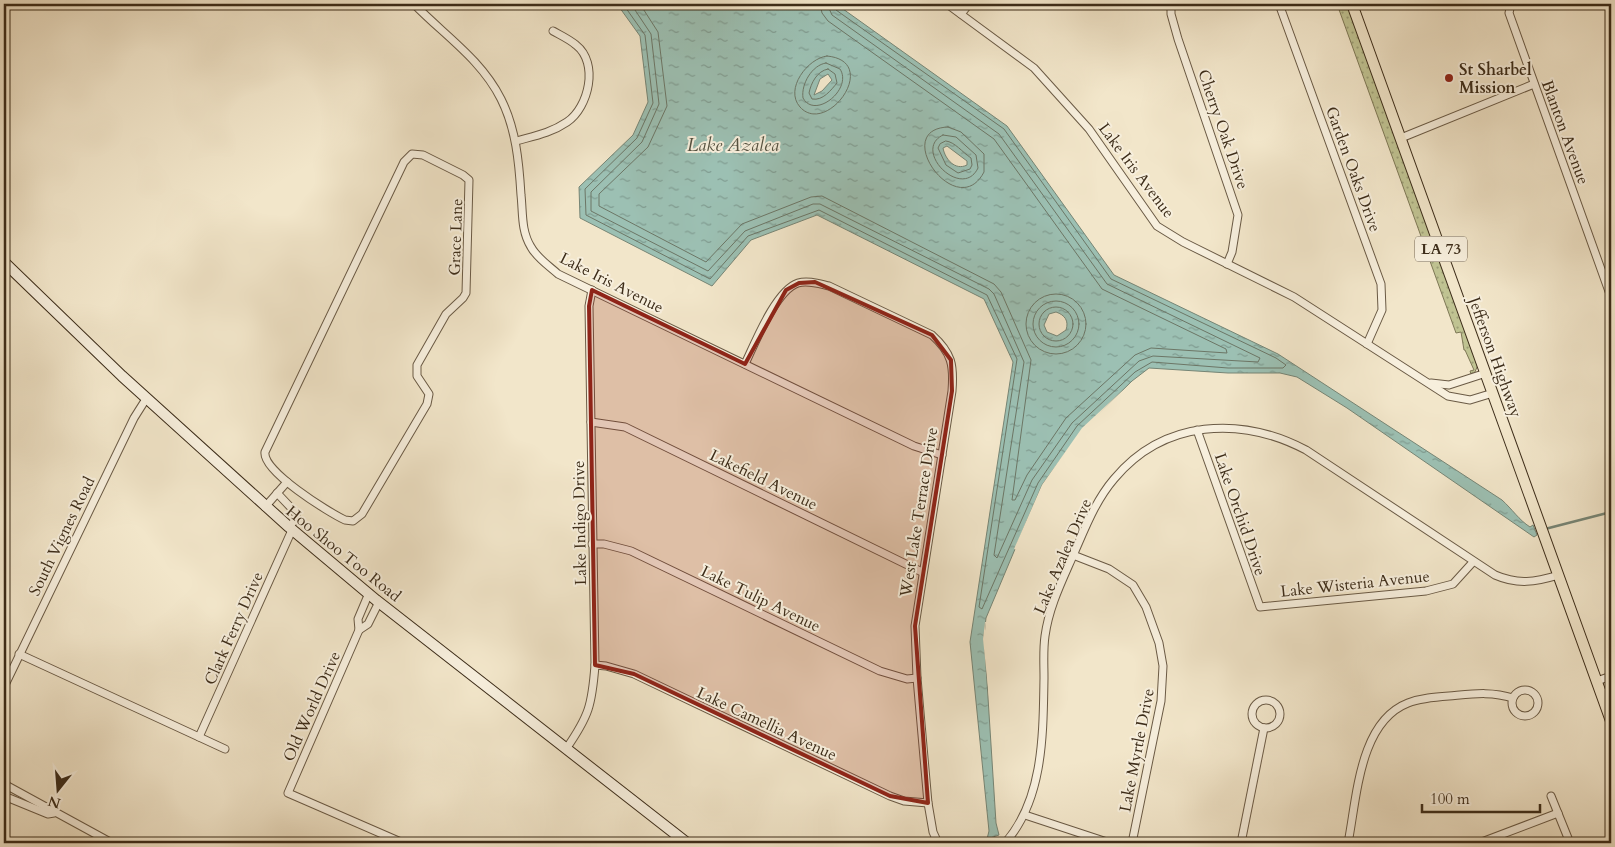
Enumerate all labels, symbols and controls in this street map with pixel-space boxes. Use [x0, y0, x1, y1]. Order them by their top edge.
place label: St Sharbel Mission [1459, 59, 1532, 99]
street label: Cherry Oak Drive [1192, 67, 1254, 192]
marker: St Sharbel Mission [1443, 72, 1455, 84]
street label: Blanton Avenue [1536, 77, 1594, 188]
street label: Garden Oaks Drive [1320, 103, 1386, 235]
street label: Lake Iris Avenue [1093, 118, 1179, 223]
water label: Lake Azalea [687, 133, 779, 158]
street label: Grace Lane [444, 198, 468, 276]
road number: LA 73 [1415, 236, 1467, 262]
street label: Lake Iris Avenue [556, 247, 667, 319]
street label: Jefferson Highway [1462, 292, 1527, 421]
street label: West Lake Terrace Drive [895, 426, 943, 600]
street label: Lakefield Avenue [706, 444, 821, 516]
street label: Lake Orchid Drive [1209, 450, 1271, 579]
street label: Lake Indigo Drive [568, 460, 592, 586]
street label: South Vignes Road [24, 473, 100, 600]
street label: Lake Azalea Drive [1029, 495, 1097, 617]
street label: Hoo Shoo Too Road [281, 501, 406, 607]
street label: Lake Tulip Avenue [697, 560, 824, 637]
street label: Lake Wisteria Avenue [1279, 565, 1431, 603]
street label: Clark Ferry Drive [199, 568, 269, 688]
street label: Old World Drive [278, 648, 346, 765]
street label: Lake Camellia Avenue [693, 682, 840, 766]
street label: Lake Myrtle Drive [1114, 687, 1160, 814]
north arrow [32, 764, 82, 814]
scale bar [1422, 782, 1540, 814]
text: 100 m [1430, 789, 1470, 809]
text: N [46, 791, 63, 813]

